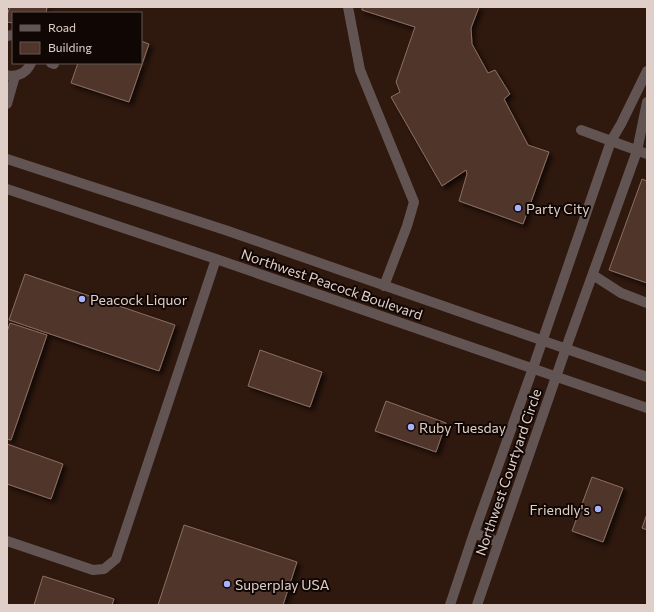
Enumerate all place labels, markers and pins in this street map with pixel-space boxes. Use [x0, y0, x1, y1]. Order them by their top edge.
place label: Party City [526, 200, 590, 217]
marker: Party City [513, 203, 523, 213]
place label: Peacock Liquor [90, 291, 188, 308]
marker: Peacock Liquor [77, 294, 87, 304]
place label: Ruby Tuesday [419, 419, 506, 436]
marker: Ruby Tuesday [406, 422, 416, 432]
place label: Friendly's [529, 501, 590, 518]
marker: Friendly's [593, 504, 603, 514]
place label: Superplay USA [235, 576, 330, 593]
marker: Superplay USA [222, 579, 232, 589]

